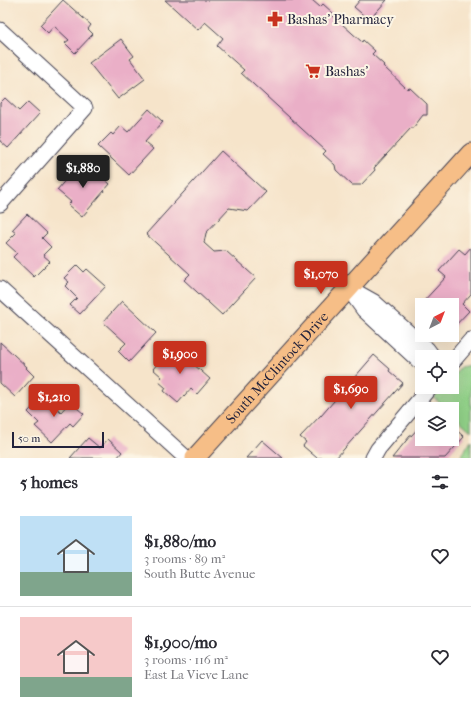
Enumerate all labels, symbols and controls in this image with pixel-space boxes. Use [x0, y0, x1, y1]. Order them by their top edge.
pharmacy icon: Bashas' Pharmacy [266, 10, 284, 28]
place label: Bashas' Pharmacy [287, 11, 394, 28]
supermarket icon: Bashas' [304, 62, 322, 80]
place label: Bashas' [325, 63, 368, 80]
pin: $1,880 [50, 155, 116, 189]
text: $1,880 [66, 160, 100, 175]
pin: $1,070 [288, 261, 354, 295]
text: $1,070 [303, 266, 339, 281]
north arrow [415, 298, 459, 342]
map controls [415, 298, 459, 446]
street label: South McClintock Drive [222, 308, 332, 427]
pin: $1,900 [147, 341, 213, 375]
text: $1,900 [162, 346, 198, 361]
button: locate [415, 350, 459, 394]
pin: $1,690 [318, 376, 384, 410]
text: $1,690 [333, 381, 369, 396]
pin: $1,210 [21, 384, 87, 418]
text: $1,210 [38, 389, 70, 404]
button: layers [415, 402, 459, 446]
scale bar [12, 430, 104, 449]
text: 50 m [18, 432, 40, 445]
icon: filters [429, 471, 451, 493]
text: 5 homes [20, 472, 78, 492]
text: $1,880/mo [144, 531, 216, 551]
icon: home [52, 532, 100, 580]
icon: heart [429, 545, 451, 567]
text: 3 rooms · 89 m² [144, 551, 225, 566]
text: South Butte Avenue [144, 566, 255, 581]
text: $1,900/mo [144, 632, 217, 652]
icon: home [52, 633, 100, 681]
icon: heart [429, 646, 451, 668]
text: 3 rooms · 116 m² [144, 652, 228, 667]
text: East La Vieve Lane [144, 667, 249, 682]

